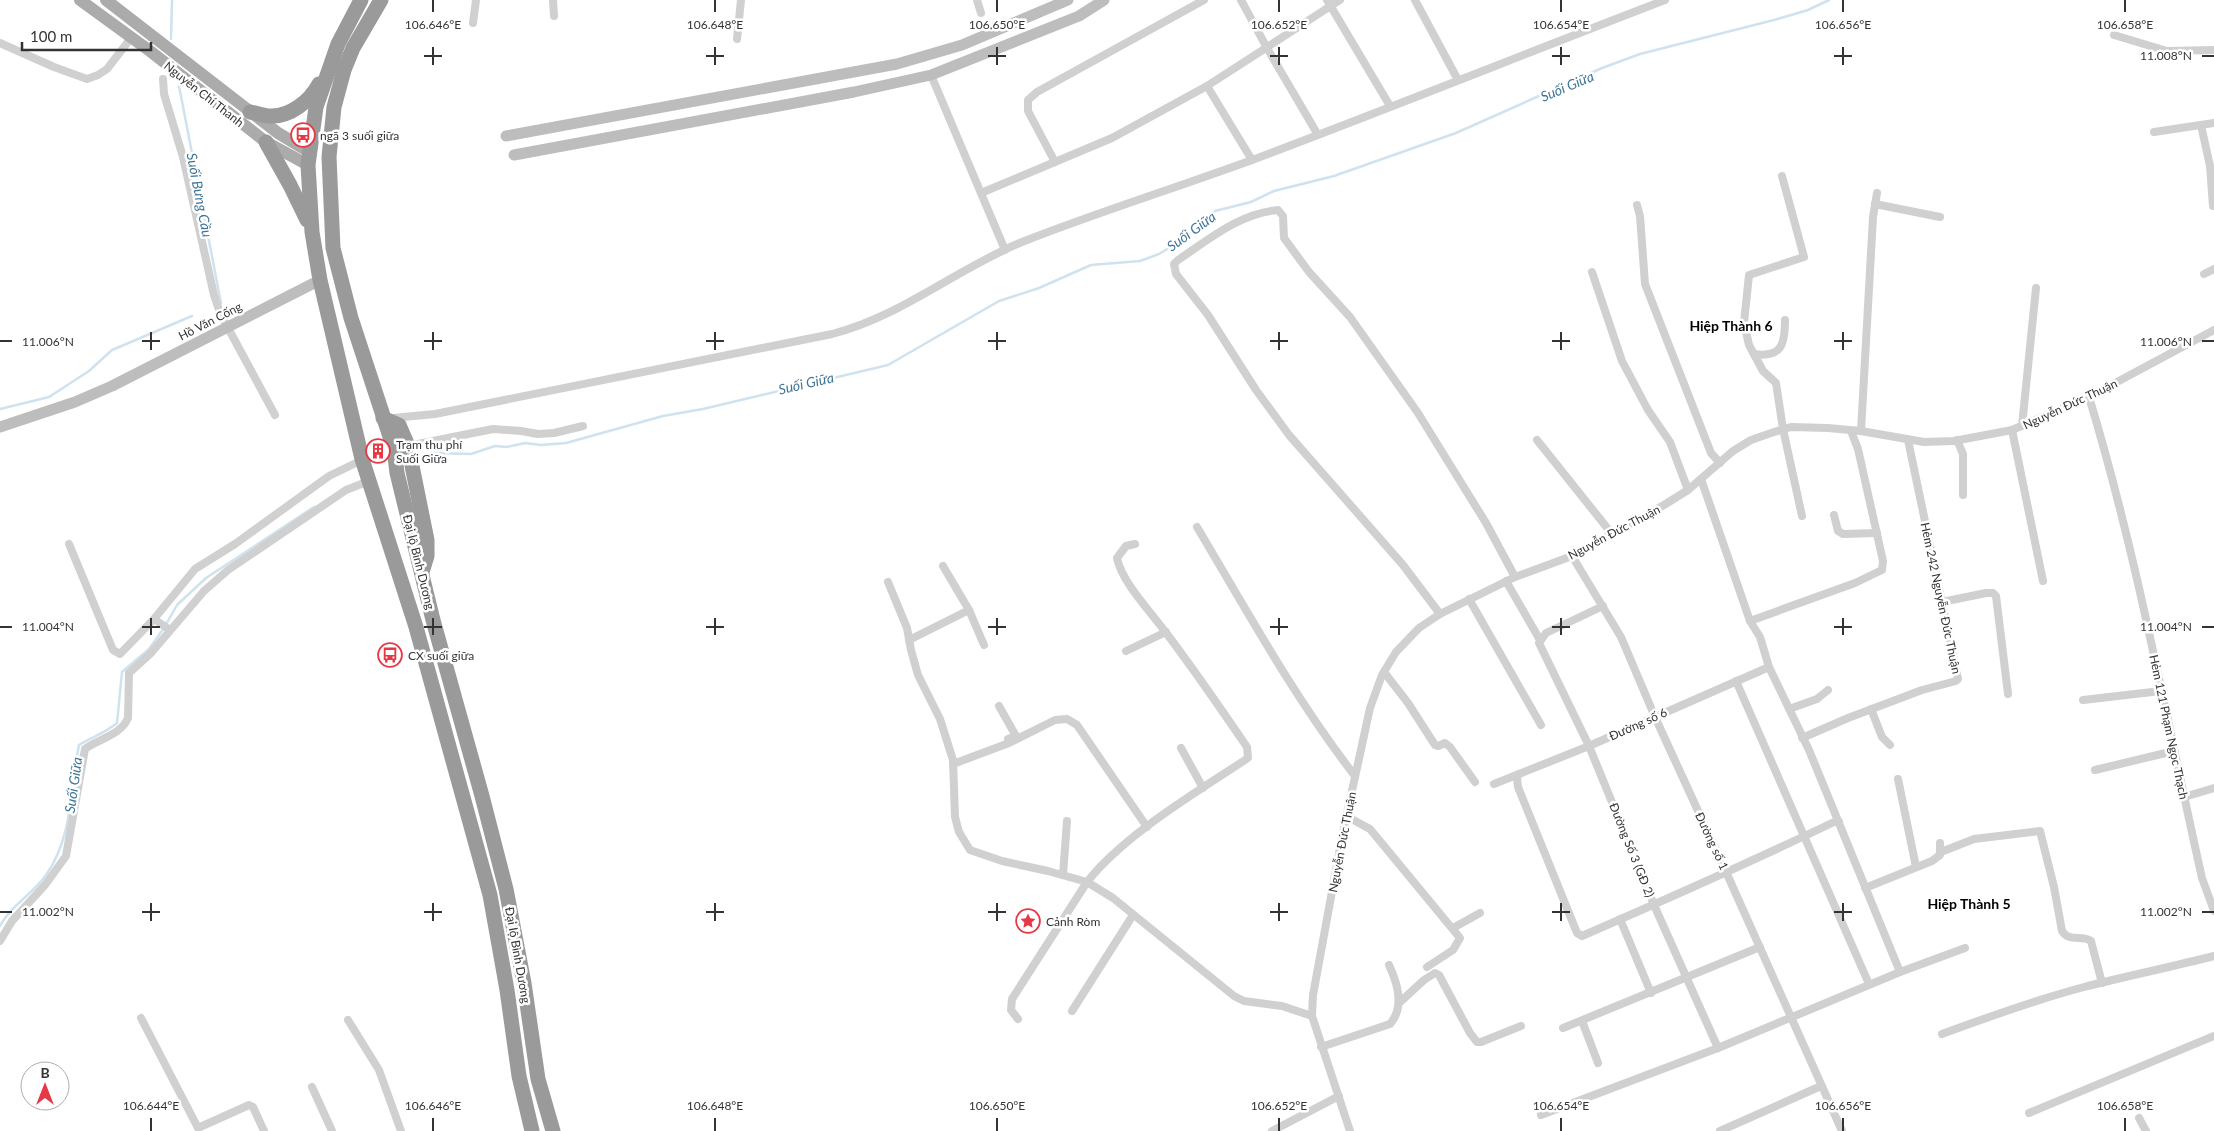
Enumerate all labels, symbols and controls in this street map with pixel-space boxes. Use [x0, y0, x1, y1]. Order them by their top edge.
text: 106.646°E [405, 17, 461, 32]
text: 106.648°E [687, 17, 743, 32]
text: 106.650°E [969, 17, 1025, 32]
text: 106.652°E [1251, 17, 1307, 32]
text: 106.654°E [1533, 17, 1589, 32]
text: 106.656°E [1815, 17, 1871, 32]
text: 106.658°E [2097, 17, 2153, 32]
scale bar [22, 20, 151, 52]
text: 100 m [30, 27, 72, 45]
text: 11.008°N [2140, 48, 2192, 63]
street label: Nguyễn Chí Thanh [161, 58, 247, 130]
water label: Suối Giữa [1538, 67, 1596, 105]
bus stop icon: ngã 3 suối giữa [290, 122, 316, 148]
place label: ngã 3 suối giữa [320, 128, 399, 143]
water label: Suối Bưng Cầu [183, 151, 217, 239]
water label: Suối Giữa [1163, 208, 1219, 254]
street label: Hồ Văn Cống [176, 299, 244, 343]
district label: Hiệp Thành 6 [1689, 317, 1773, 334]
text: 11.006°N [22, 334, 74, 349]
text: 11.006°N [2140, 334, 2192, 349]
water label: Suối Giữa [777, 368, 835, 398]
street label: Nguyễn Đức Thuận [2021, 376, 2119, 432]
place label: Trạm thu phí Suối Giữa [396, 437, 463, 466]
building icon: Trạm thu phí Suối Giữa [365, 438, 391, 464]
street label: Nguyễn Đức Thuận [1565, 501, 1663, 563]
street label: Đại lộ Bình Dương [400, 513, 438, 611]
street label: Hẻm 242 Nguyễn Đức Thuận [1918, 521, 1964, 675]
text: 11.004°N [22, 619, 74, 634]
text: 11.004°N [2140, 619, 2192, 634]
bus stop icon: CX suối giữa [377, 642, 403, 668]
place label: CX suối giữa [408, 648, 474, 663]
street label: Hẻm 121 Phạm Ngọc Thạch [2146, 653, 2192, 801]
street label: Đường số 6 [1607, 705, 1669, 743]
water label: Suối Giữa [61, 756, 85, 814]
street label: Nguyễn Đức Thuận [1325, 790, 1359, 894]
street label: Đường Số 3 (GĐ 2) [1606, 801, 1658, 899]
street label: Đường số 1 [1692, 810, 1732, 872]
district label: Hiệp Thành 5 [1927, 895, 2011, 912]
text: 11.002°N [22, 904, 74, 919]
text: 11.002°N [2140, 904, 2192, 919]
street label: Đại lộ Bình Dương [502, 906, 534, 1004]
place icon: Cảnh Ròm [1015, 908, 1041, 934]
place label: Cảnh Ròm [1046, 914, 1100, 929]
north arrow [20, 1061, 70, 1111]
text: B [40, 1064, 50, 1081]
text: 106.644°E [123, 1098, 179, 1113]
text: 106.646°E [405, 1098, 461, 1113]
text: 106.648°E [687, 1098, 743, 1113]
text: 106.650°E [969, 1098, 1025, 1113]
text: 106.652°E [1251, 1098, 1307, 1113]
text: 106.654°E [1533, 1098, 1589, 1113]
text: 106.656°E [1815, 1098, 1871, 1113]
text: 106.658°E [2097, 1098, 2153, 1113]

